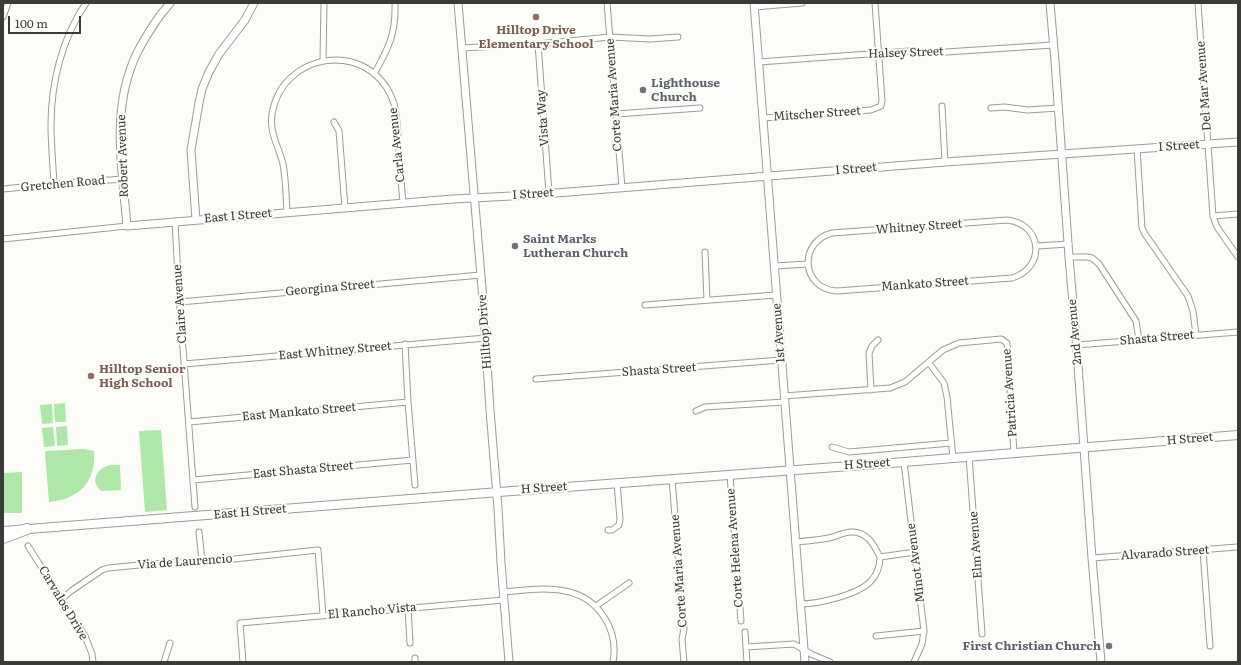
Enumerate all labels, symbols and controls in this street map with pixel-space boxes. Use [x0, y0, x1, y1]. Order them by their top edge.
scale bar [10, 8, 83, 34]
marker: Hilltop Drive Elementary School [531, 12, 541, 22]
text: 100 m [15, 14, 48, 32]
place label: Hilltop Drive Elementary School [479, 23, 593, 51]
street label: Corte Maria Avenue [603, 38, 625, 152]
street label: Del Mar Avenue [1194, 41, 1214, 131]
street label: Halsey Street [868, 44, 944, 62]
place label: Lighthouse Church [651, 76, 720, 104]
marker: Lighthouse Church [638, 85, 648, 95]
street label: Vista Way [534, 89, 552, 147]
street label: Mitscher Street [773, 104, 861, 124]
street label: Carla Avenue [386, 107, 408, 183]
street label: Robert Avenue [114, 114, 132, 198]
street label: I Street [1158, 137, 1200, 155]
street label: I Street [835, 160, 877, 178]
street label: Gretchen Road [20, 173, 106, 195]
street label: I Street [512, 185, 554, 203]
street label: East I Street [203, 206, 273, 226]
street label: Whitney Street [875, 217, 963, 237]
place label: Saint Marks Lutheran Church [523, 232, 628, 260]
marker: Saint Marks Lutheran Church [510, 241, 520, 251]
street label: Claire Avenue [170, 264, 190, 344]
street label: Mankato Street [881, 274, 969, 294]
street label: Georgina Street [285, 277, 375, 299]
street label: Hilltop Drive [475, 294, 495, 370]
street label: 2nd Avenue [1065, 299, 1085, 365]
street label: 1st Avenue [770, 303, 788, 363]
street label: Shasta Street [1119, 328, 1195, 348]
street label: East Whitney Street [278, 339, 392, 363]
street label: Patricia Avenue [1000, 348, 1020, 438]
street label: Shasta Street [621, 360, 697, 380]
place label: Hilltop Senior High School [99, 362, 185, 390]
marker: Hilltop Senior High School [86, 371, 96, 381]
street label: East Mankato Street [241, 400, 357, 424]
street label: H Street [1166, 430, 1214, 448]
street label: H Street [843, 455, 891, 473]
street label: East Shasta Street [252, 458, 354, 482]
street label: H Street [520, 479, 568, 497]
street label: Corte Helena Avenue [724, 488, 746, 608]
street label: East H Street [213, 502, 287, 522]
street label: Elm Avenue [966, 511, 986, 579]
street label: Corte Maria Avenue [668, 514, 690, 628]
street label: Minot Avenue [904, 522, 928, 604]
street label: Alvarado Street [1120, 543, 1210, 563]
street label: Via de Laurencio [137, 551, 233, 573]
street label: Carvalos Drive [35, 563, 91, 643]
street label: El Rancho Vista [327, 600, 417, 622]
place label: First Christian Church [963, 639, 1101, 653]
marker: First Christian Church [1104, 641, 1114, 651]

